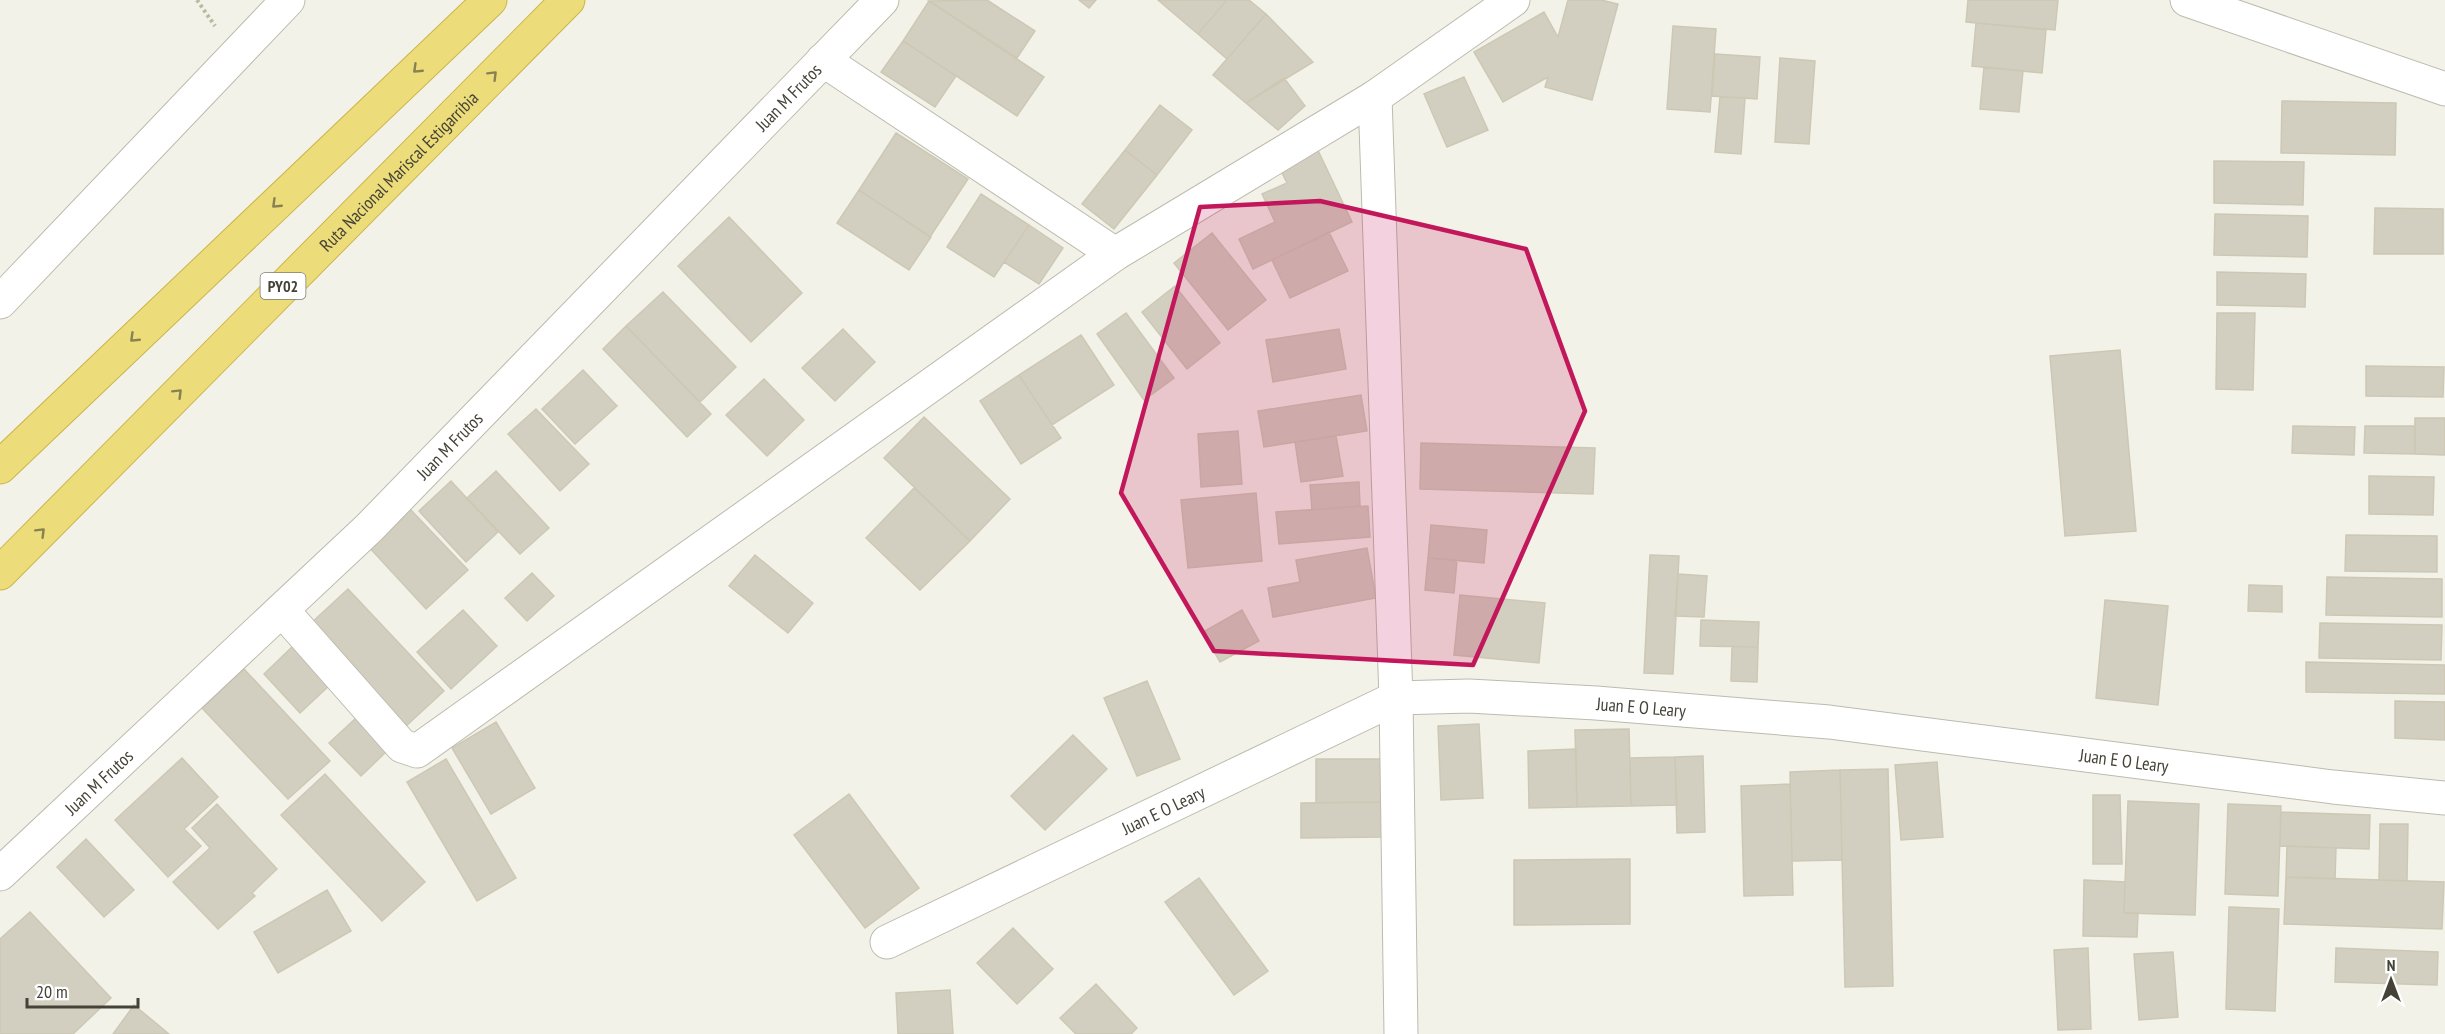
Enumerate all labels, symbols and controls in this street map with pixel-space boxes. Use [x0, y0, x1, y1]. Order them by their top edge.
street label: Juan M Frutos [749, 58, 826, 136]
one-way arrow [413, 62, 424, 73]
one-way arrow [485, 72, 496, 83]
street label: Ruta Nacional Mariscal Estigarribia [314, 86, 483, 256]
one-way arrow [272, 197, 282, 208]
road number: PY02 [260, 273, 306, 299]
one-way arrow [131, 331, 142, 342]
one-way arrow [171, 389, 182, 399]
street label: Juan M Frutos [411, 407, 487, 485]
one-way arrow [34, 528, 45, 538]
street label: Juan E O Leary [1595, 692, 1687, 722]
street label: Juan E O Leary [2077, 743, 2170, 777]
street label: Juan M Frutos [59, 744, 137, 820]
street label: Juan E O Leary [1117, 780, 1208, 840]
north arrow [2361, 950, 2421, 1010]
text: N [2387, 955, 2395, 975]
scale bar [27, 971, 138, 1009]
text: 20 m [36, 980, 68, 1003]

